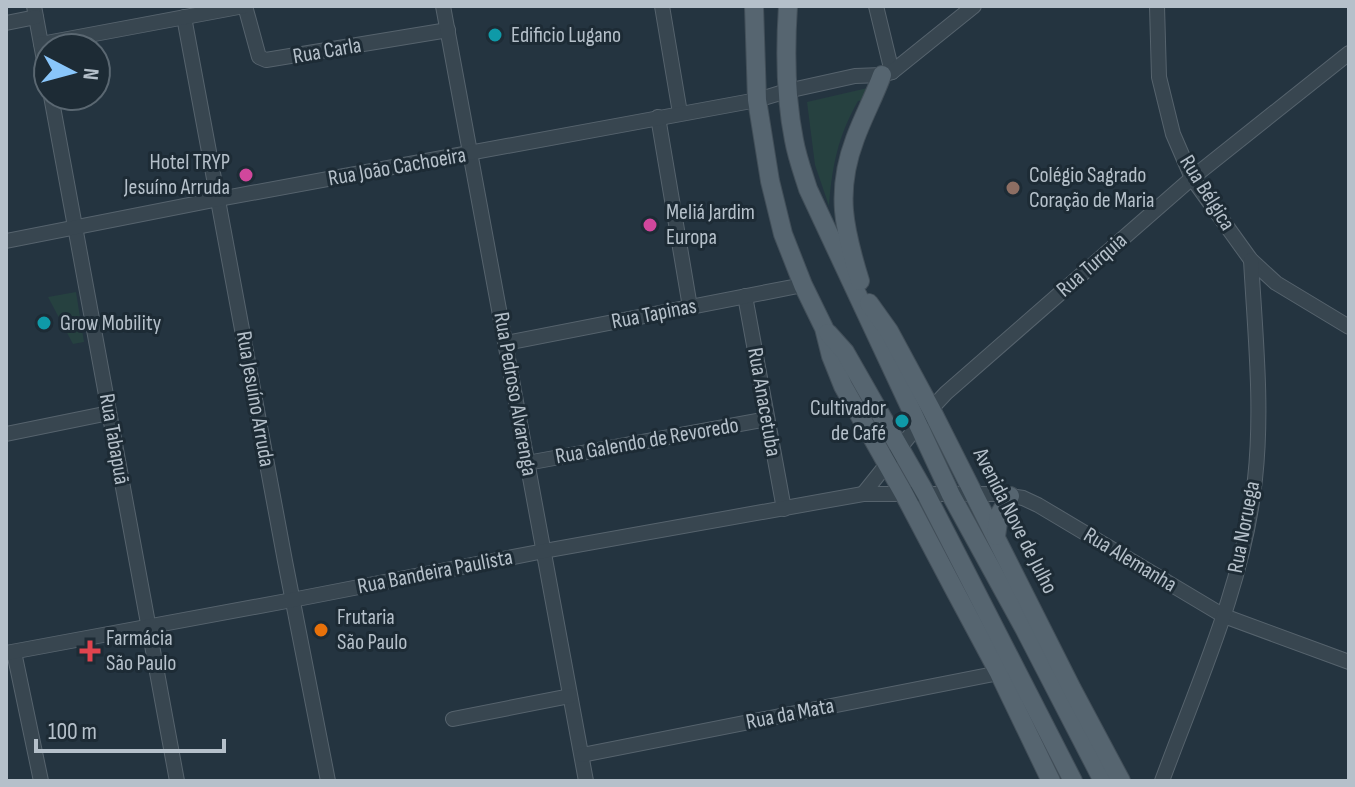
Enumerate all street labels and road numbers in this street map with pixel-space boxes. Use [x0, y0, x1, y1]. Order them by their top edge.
street label: Rua Carla [291, 32, 363, 70]
street label: Rua João Cachoeira [326, 142, 468, 192]
street label: Rua Bélgica [1173, 150, 1241, 236]
street label: Rua Turquia [1051, 227, 1133, 303]
street label: Rua Tapinas [609, 292, 699, 335]
street label: Rua Pedroso Alvarenga [487, 310, 543, 478]
street label: Rua Jesuíno Arruda [230, 329, 280, 469]
street label: Rua Anacetuba [741, 345, 787, 459]
street label: Rua Tabapuã [93, 392, 135, 486]
street label: Rua Galendo de Revoredo [553, 412, 741, 470]
street label: Avenida Nove de Julho [966, 443, 1063, 598]
street label: Rua Noruega [1222, 479, 1266, 575]
street label: Rua Alemanha [1079, 522, 1181, 598]
street label: Rua Bandeira Paulista [355, 544, 515, 600]
street label: Rua da Mata [744, 692, 836, 736]

